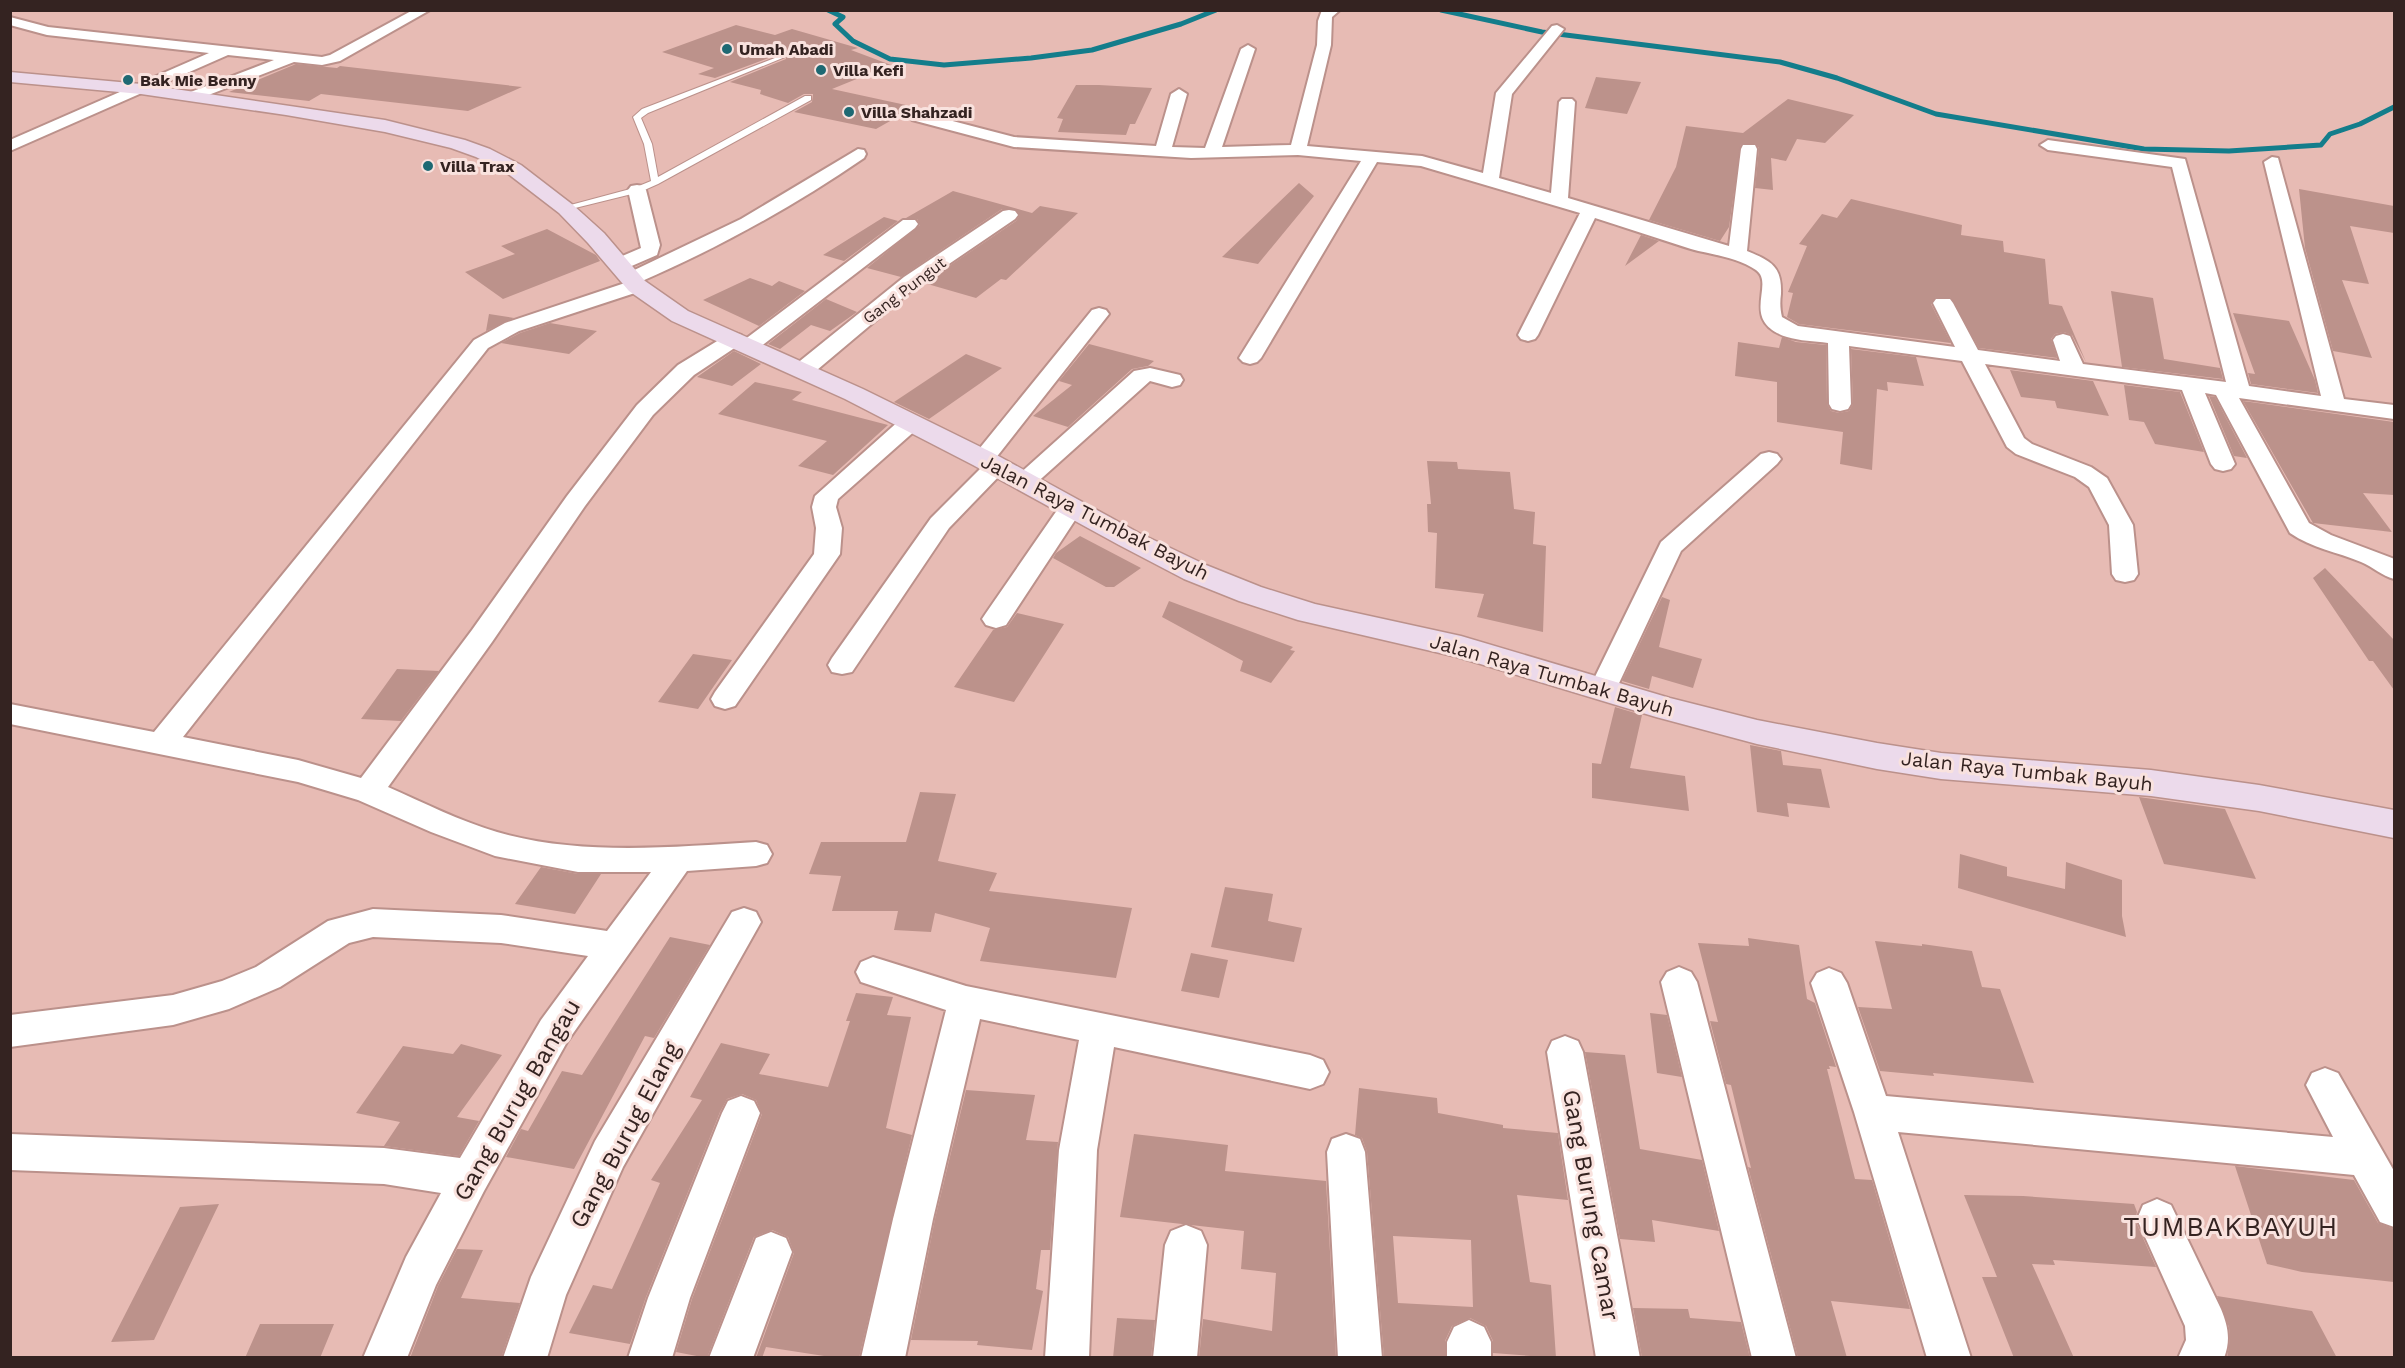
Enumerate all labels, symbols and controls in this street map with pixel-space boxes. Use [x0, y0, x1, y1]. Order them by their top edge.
place label: Umah Abadi [739, 40, 833, 59]
marker: Umah Abadi [720, 42, 734, 56]
place label: Villa Kefi [833, 61, 904, 80]
marker: Villa Kefi [814, 63, 828, 77]
place label: Bak Mie Benny [140, 71, 257, 90]
marker: Bak Mie Benny [121, 73, 135, 87]
place label: Villa Shahzadi [861, 103, 972, 122]
marker: Villa Shahzadi [842, 105, 856, 119]
place label: Villa Trax [440, 157, 515, 176]
marker: Villa Trax [421, 159, 435, 173]
street label: Gang Pungut [859, 253, 950, 328]
street label: Jalan Raya Tumbak Bayuh [977, 449, 1213, 585]
street label: Jalan Raya Tumbak Bayuh [1427, 629, 1677, 721]
street label: Jalan Raya Tumbak Bayuh [1900, 746, 2154, 796]
street label: Gang Burug Bangau [448, 994, 586, 1206]
street label: Gang Burug Elang [564, 1037, 686, 1233]
street label: Gang Burung Camar [1557, 1087, 1625, 1323]
district label: TUMBAKBAYUH [2123, 1211, 2339, 1243]

